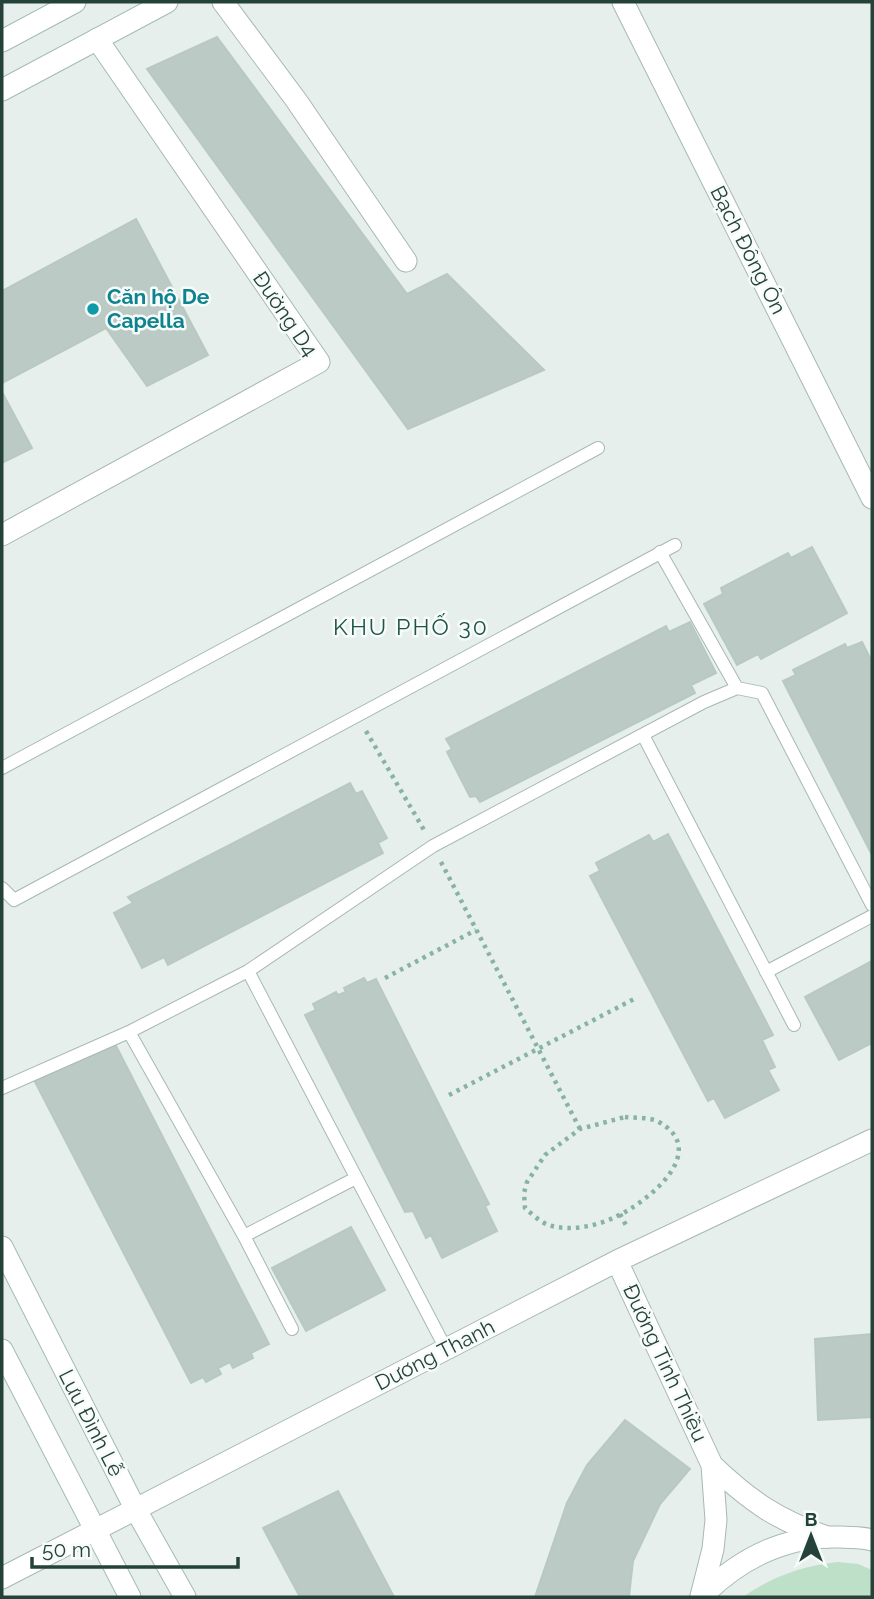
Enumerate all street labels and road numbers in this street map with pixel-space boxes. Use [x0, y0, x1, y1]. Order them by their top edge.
street label: Bạch Đông Ôn [705, 181, 792, 318]
street label: Đường D4 [248, 266, 323, 361]
street label: Đường Tinh Thiều [618, 1280, 713, 1446]
street label: Dương Thanh [371, 1314, 499, 1395]
street label: Lưu Đình Lễ [54, 1365, 129, 1480]

